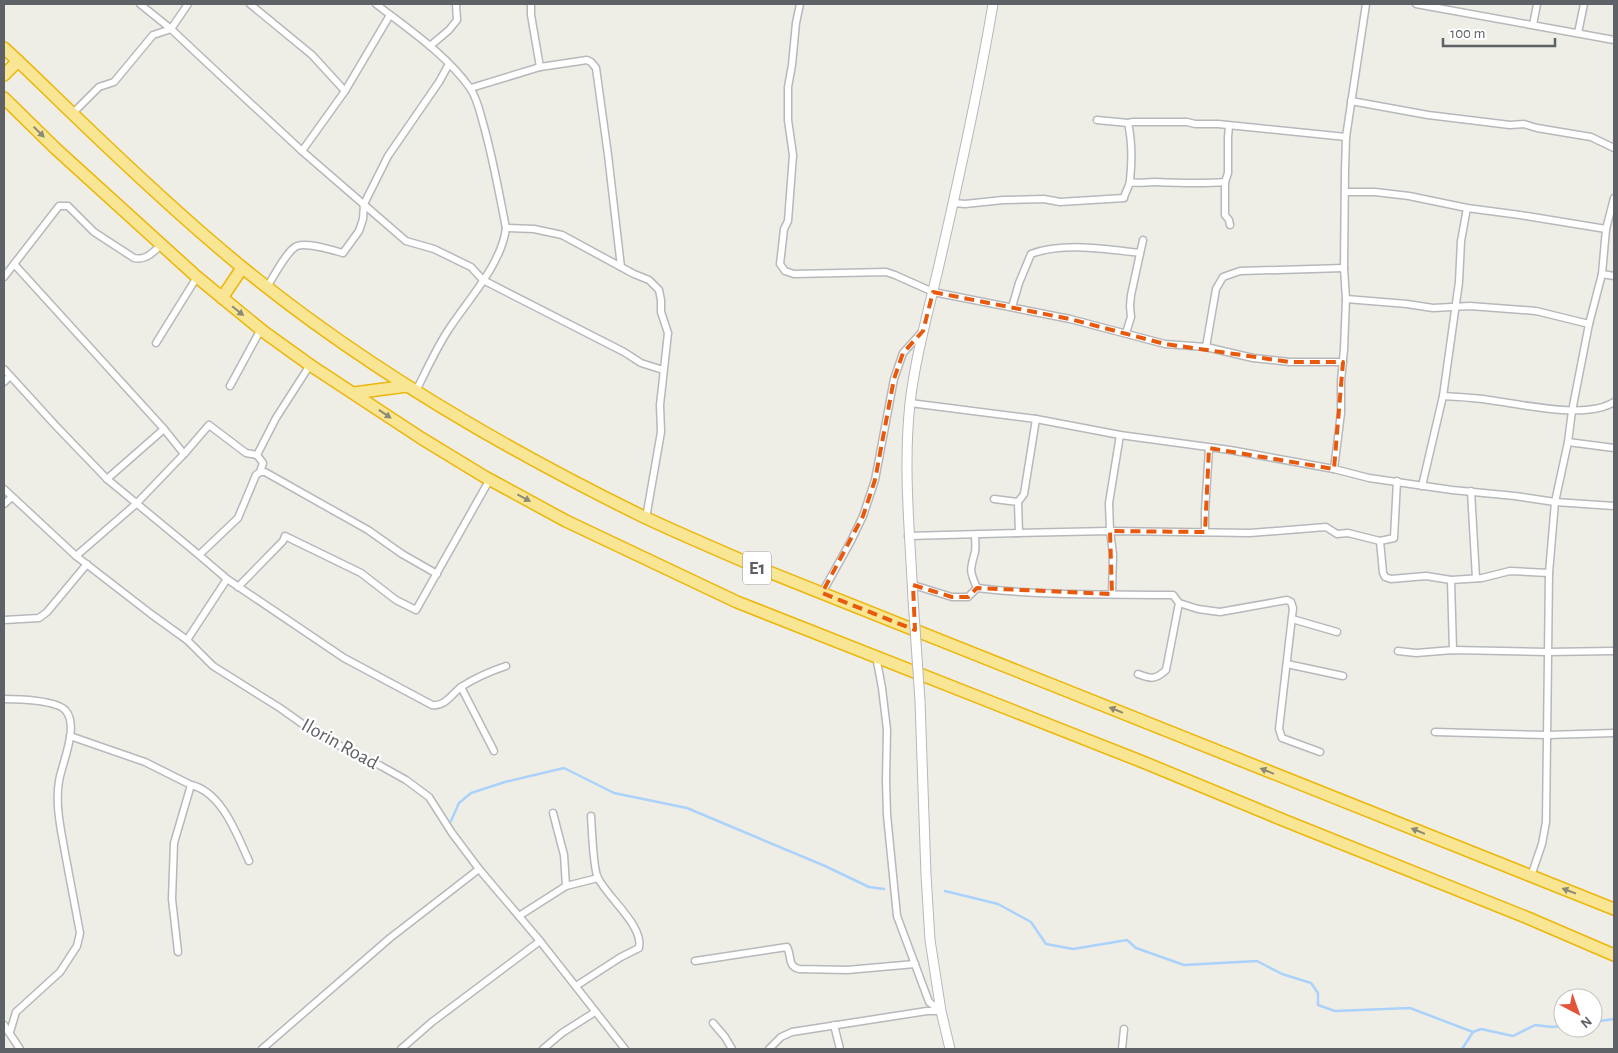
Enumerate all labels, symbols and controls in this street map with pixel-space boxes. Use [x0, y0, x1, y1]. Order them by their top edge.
scale bar [1443, 15, 1556, 47]
text: 100 m [1450, 26, 1485, 41]
one-way arrow [33, 126, 45, 138]
one-way arrow [231, 305, 244, 316]
one-way arrow [379, 409, 392, 419]
one-way arrow [517, 494, 531, 502]
road number: E1 [743, 552, 771, 584]
one-way arrow [1108, 706, 1123, 714]
street label: Ilorin Road [298, 715, 382, 773]
one-way arrow [1260, 766, 1274, 774]
one-way arrow [1410, 827, 1425, 835]
one-way arrow [1561, 887, 1576, 895]
north arrow [1553, 988, 1603, 1038]
text: N [1578, 1014, 1594, 1031]

